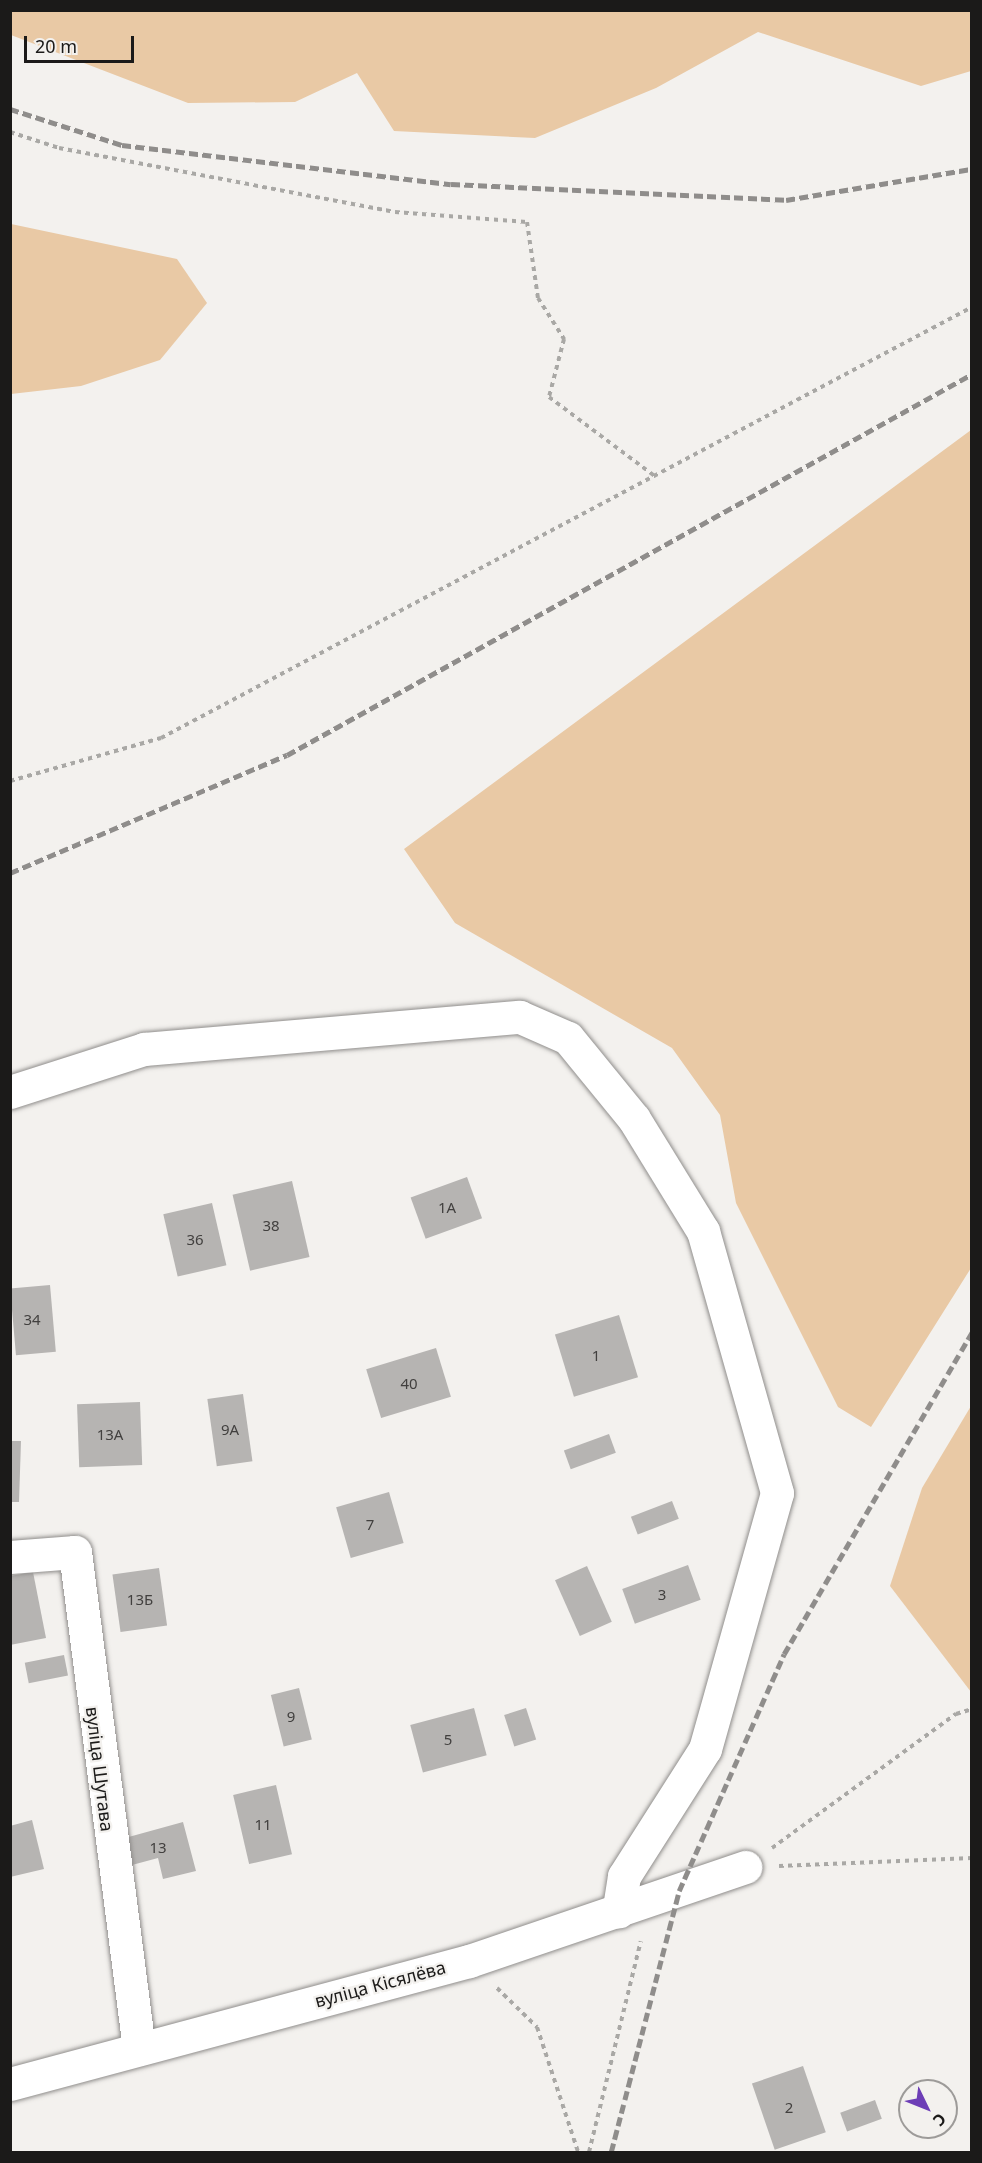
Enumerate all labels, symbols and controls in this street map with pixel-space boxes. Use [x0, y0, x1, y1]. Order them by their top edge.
scale bar [27, 24, 136, 62]
text: 20 m [35, 34, 77, 58]
house number: 1А [438, 1199, 456, 1217]
house number: 38 [262, 1217, 280, 1235]
house number: 36 [186, 1231, 204, 1249]
house number: 34 [23, 1311, 41, 1329]
house number: 1 [592, 1347, 600, 1365]
house number: 40 [400, 1375, 418, 1393]
house number: 9А [221, 1421, 239, 1439]
house number: 13А [97, 1426, 123, 1444]
house number: 7 [366, 1516, 374, 1534]
house number: 3 [658, 1586, 666, 1604]
house number: 13Б [127, 1591, 153, 1609]
street label: вуліца Шутава [82, 1705, 118, 1833]
house number: 9 [287, 1708, 295, 1726]
house number: 5 [444, 1731, 452, 1749]
house number: 11 [254, 1816, 272, 1834]
house number: 13 [149, 1839, 167, 1857]
street label: вуліца Кісялёва [312, 1956, 448, 2012]
north arrow [898, 2079, 958, 2139]
house number: 2 [785, 2099, 793, 2117]
text: С [928, 2109, 951, 2131]

